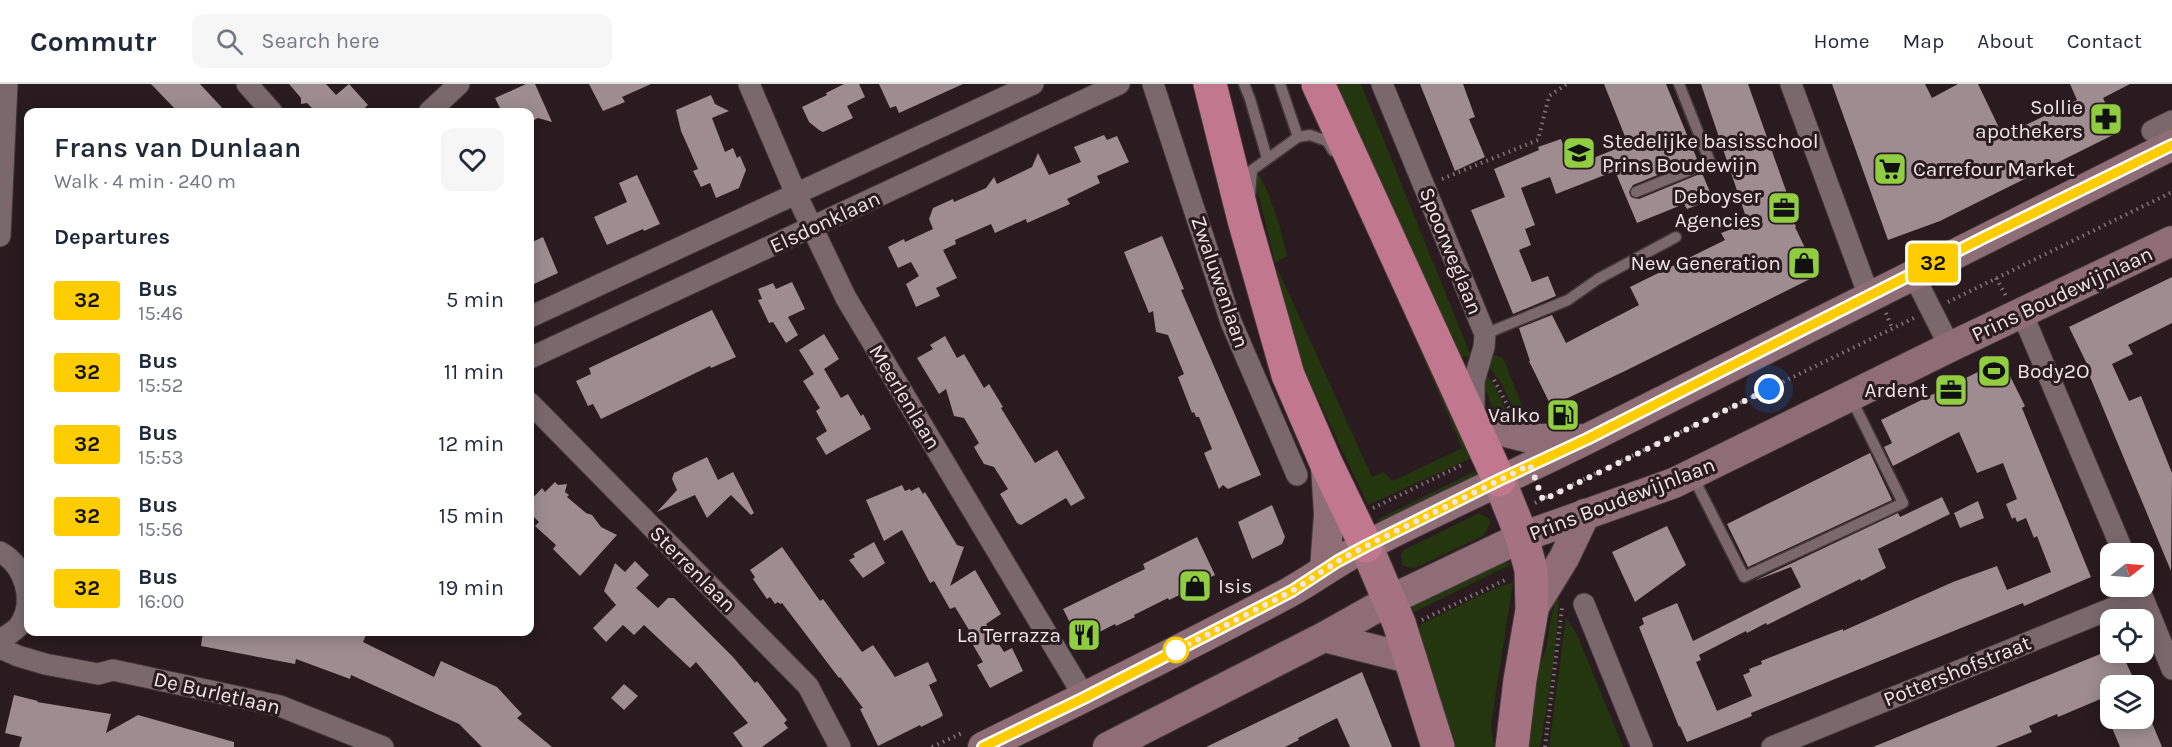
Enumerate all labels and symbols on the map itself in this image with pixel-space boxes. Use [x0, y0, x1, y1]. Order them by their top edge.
place label: Sollie apothekers [1975, 95, 2083, 143]
pharmacy icon: Sollie apothekers [2088, 101, 2124, 137]
place label: Stedelijke basisschool Prins Boudewijn [1602, 129, 1819, 177]
school or university icon: Stedelijke basisschool Prins Boudewijn [1561, 135, 1597, 171]
supermarket icon: Carrefour Market [1872, 151, 1908, 187]
place label: Carrefour Market [1913, 157, 2075, 181]
street label: Spoorweglaan [1415, 184, 1487, 318]
place label: Deboyser Agencies [1673, 184, 1761, 232]
street label: Elsdonklaan [766, 186, 884, 258]
office icon: Deboyser Agencies [1766, 190, 1802, 226]
street label: Zwaluwenlaan [1186, 213, 1254, 351]
street label: Prins Boudewijnlaan [1968, 241, 2156, 347]
line badge: 32 [1906, 244, 1960, 282]
shop icon: New Generation [1786, 245, 1822, 281]
place label: New Generation [1630, 251, 1781, 275]
street label: Meerlenlaan [864, 340, 946, 454]
sports icon: Body2O [1976, 353, 2012, 389]
place label: Body2O [2017, 359, 2089, 383]
office icon: Ardent [1933, 372, 1969, 408]
your location [1754, 374, 1784, 404]
place label: Ardent [1865, 378, 1928, 402]
fuel station icon: Valko [1545, 397, 1581, 433]
place label: Valko [1488, 403, 1540, 427]
street label: Prins Boudewijnlaan [1526, 452, 1718, 546]
street label: Sterrenlaan [645, 521, 741, 617]
north arrow [2100, 543, 2154, 597]
shop icon: Isis [1177, 568, 1213, 604]
place label: Isis [1218, 574, 1252, 598]
restaurant icon: La Terrazza [1066, 617, 1102, 653]
place label: La Terrazza [957, 623, 1061, 647]
street label: Pottershofstraat [1880, 630, 2034, 711]
unlabelled marker [1163, 637, 1189, 663]
street label: De Burletlaan [151, 667, 283, 719]

